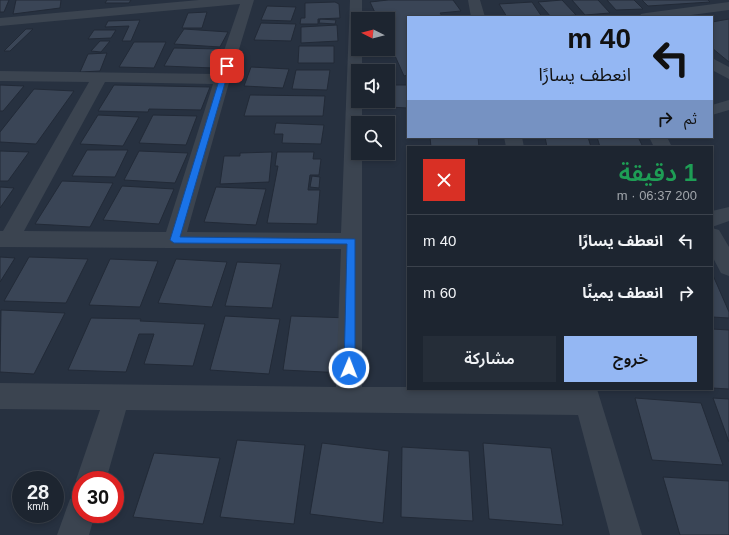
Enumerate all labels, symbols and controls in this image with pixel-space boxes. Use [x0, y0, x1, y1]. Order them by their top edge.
north arrow [351, 12, 395, 56]
map controls [351, 12, 395, 160]
text: 40 m [567, 23, 631, 54]
icon: left [645, 32, 697, 84]
pin [210, 49, 244, 83]
icon: arrive [216, 55, 238, 77]
button: sound [351, 64, 395, 108]
text: انعطف يسارًا [539, 65, 631, 85]
icon: right [654, 108, 676, 130]
text: ثم [684, 110, 697, 127]
button: search [351, 116, 395, 160]
button: close [423, 159, 465, 201]
text: 1 دقيقة [619, 159, 697, 186]
text: 200 m · 06:37 [617, 188, 697, 203]
icon: left [675, 230, 697, 252]
text: 40 m [423, 232, 456, 249]
text: انعطف يسارًا [578, 232, 663, 249]
icon: right [675, 282, 697, 304]
text: 60 m [423, 284, 456, 301]
text: انعطف يمينًا [582, 284, 663, 301]
button: مشاركة [423, 336, 556, 382]
button: خروج [564, 336, 697, 382]
position arrow [328, 347, 370, 389]
speed limit sign: 30 [72, 471, 124, 523]
text: 28 [27, 481, 49, 503]
text: km/h [27, 501, 49, 512]

